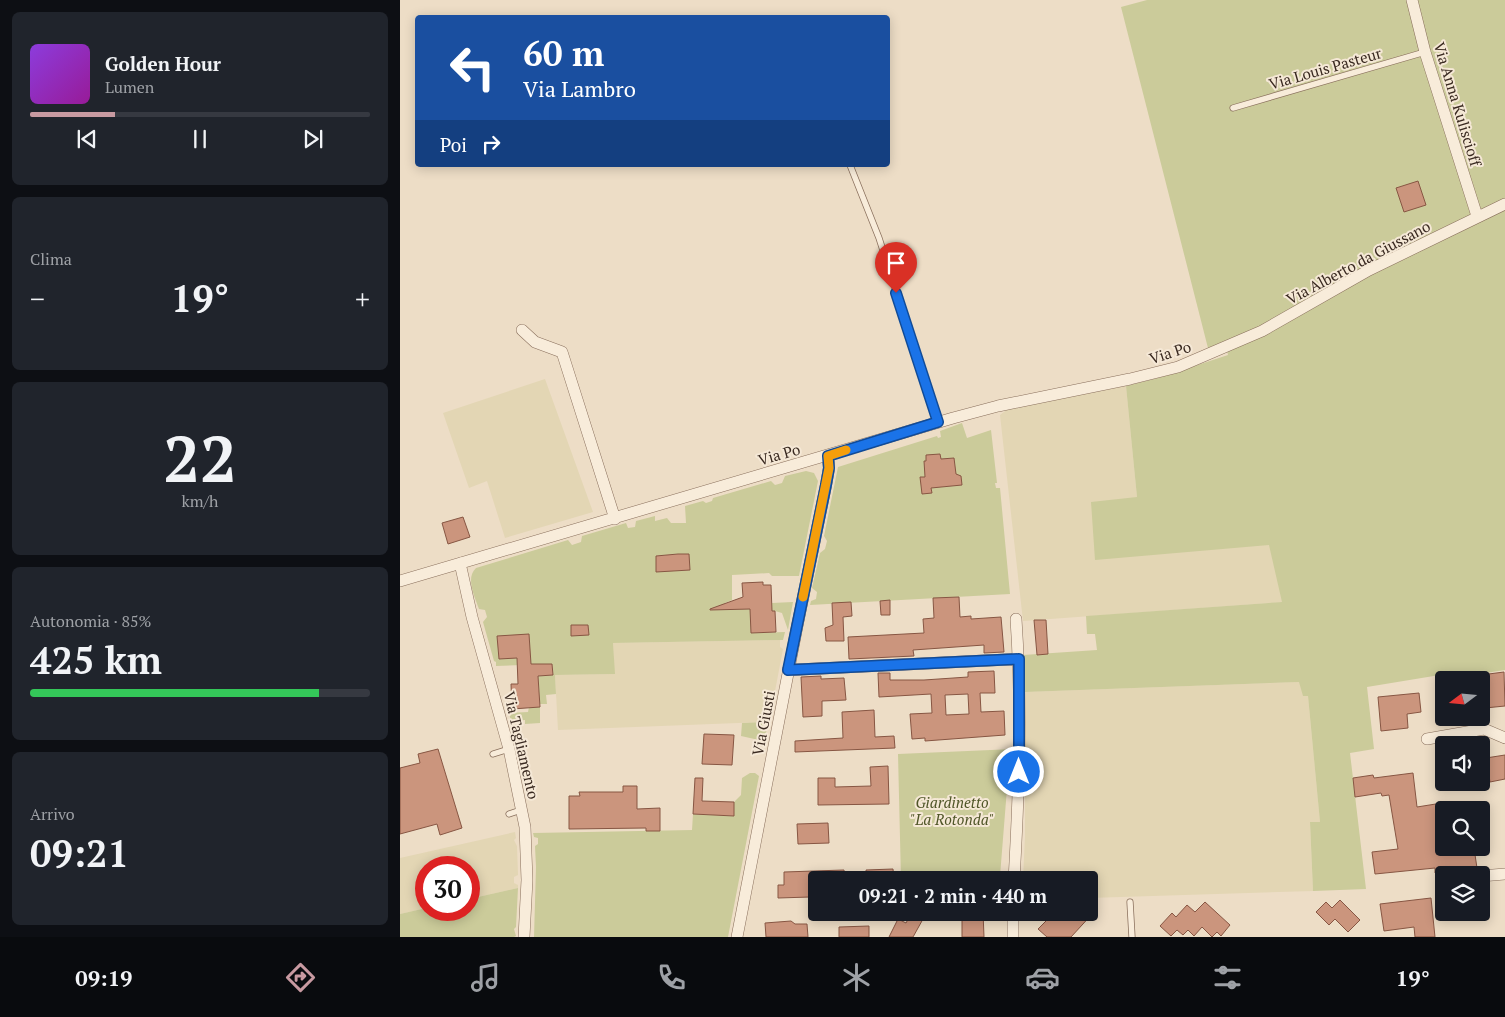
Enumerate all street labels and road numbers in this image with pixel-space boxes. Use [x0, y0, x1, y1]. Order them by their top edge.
street label: Via Anna Kuliscioff [1430, 39, 1487, 169]
street label: Via Louis Pasteur [1266, 42, 1384, 94]
street label: Via Alberto da Giussano [1283, 216, 1433, 308]
street label: Via Po [1147, 336, 1193, 368]
street label: Via Po [756, 438, 802, 470]
street label: Via Tagliamento [500, 689, 544, 801]
street label: Via Giusti [747, 689, 779, 757]

